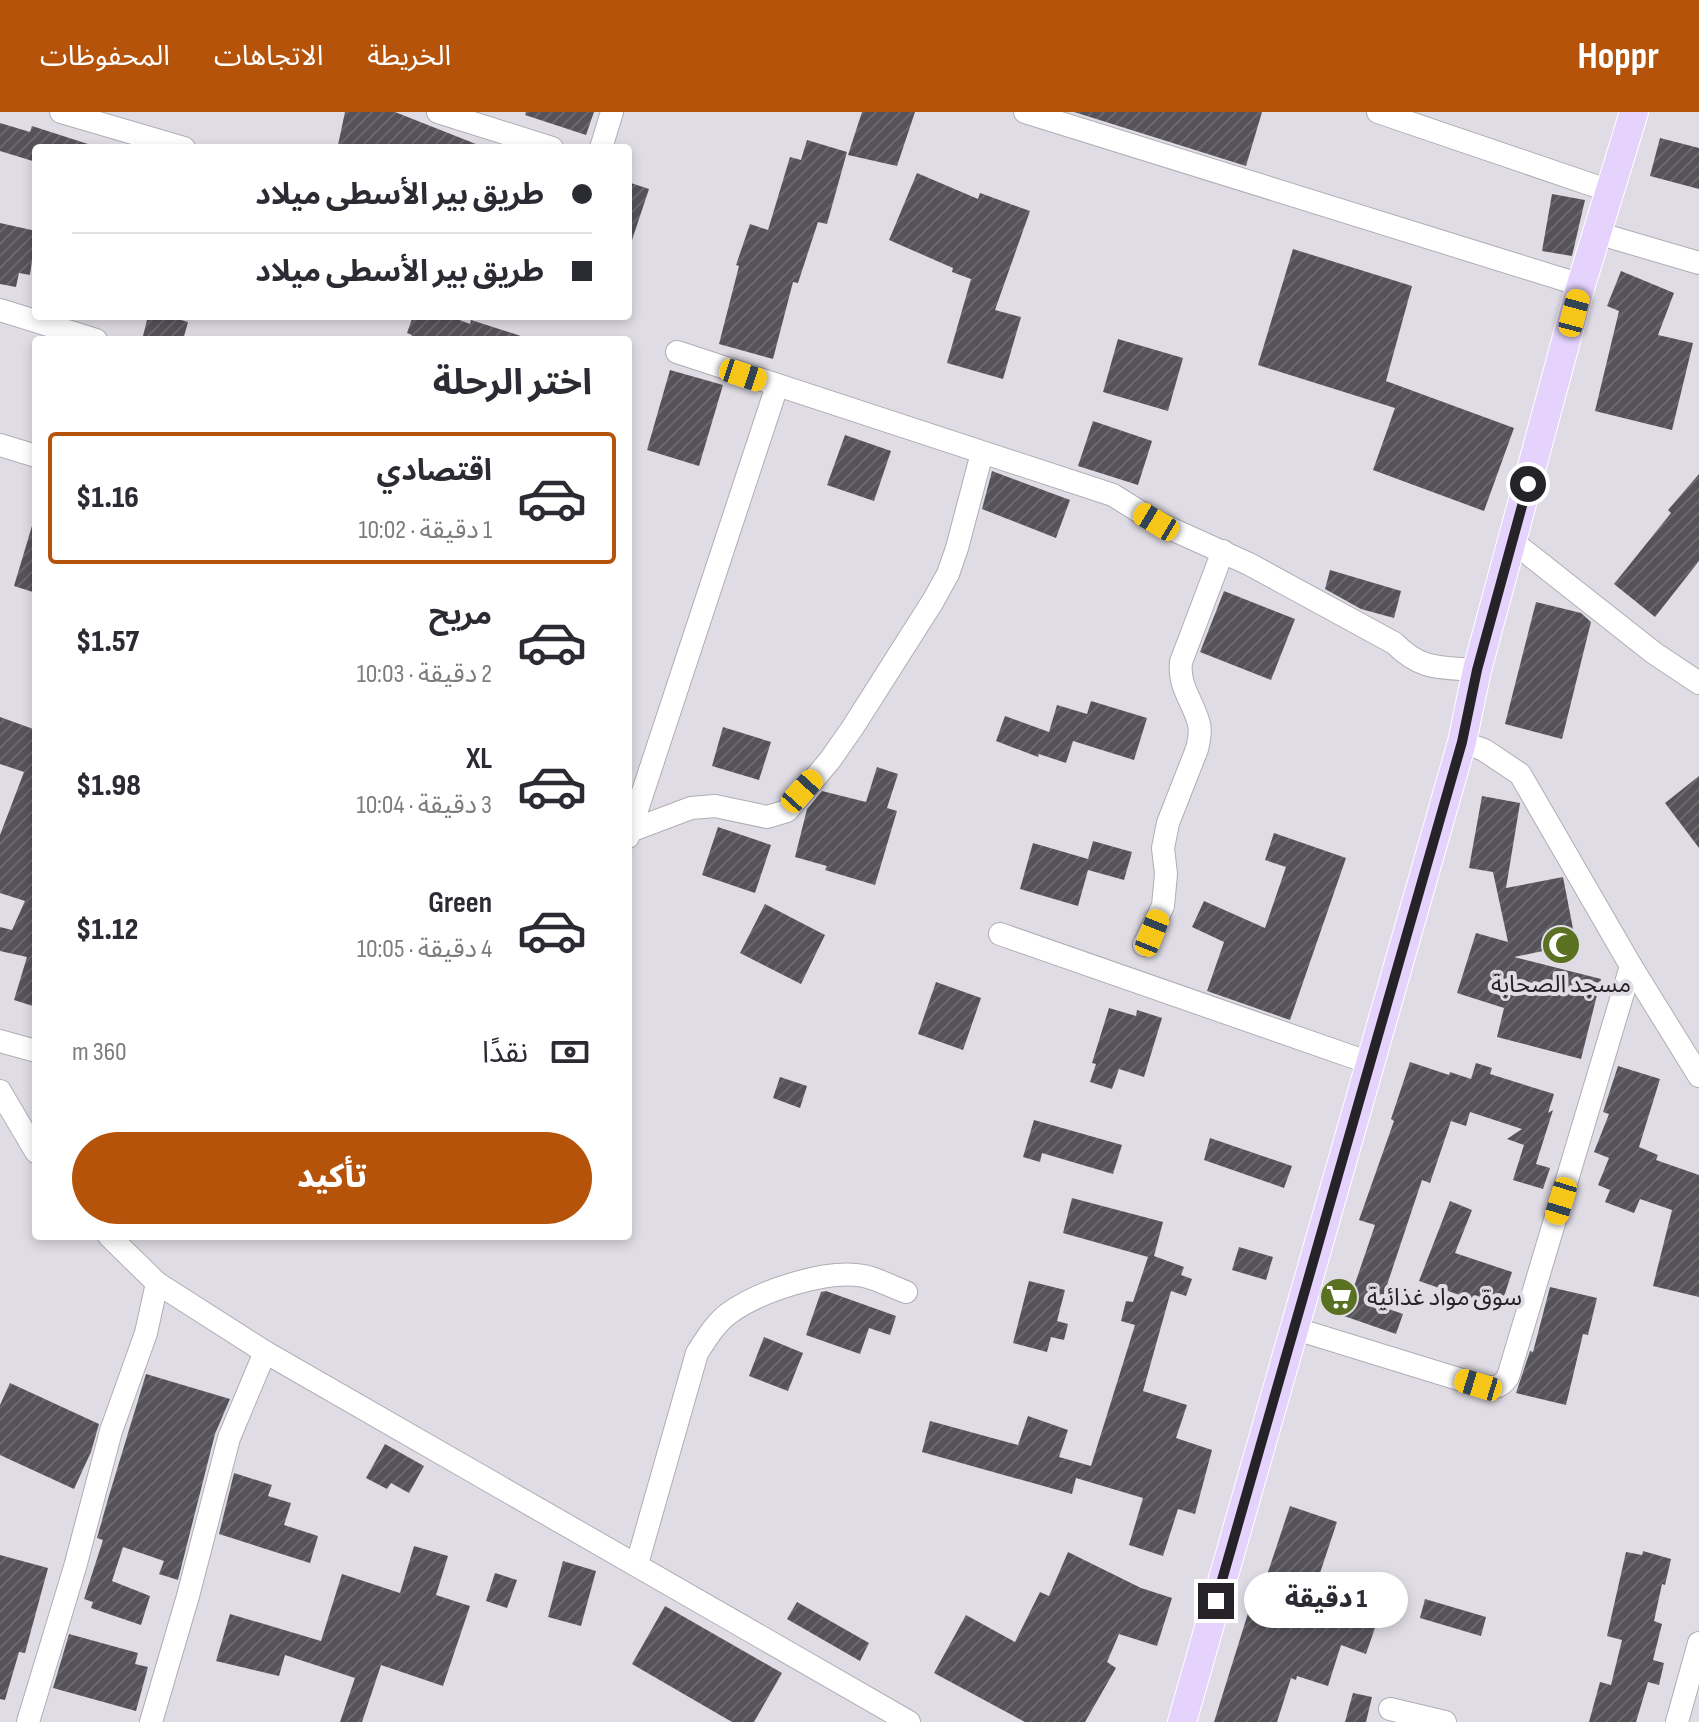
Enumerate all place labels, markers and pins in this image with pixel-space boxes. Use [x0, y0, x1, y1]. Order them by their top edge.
mosque icon: مسجد الصحابة [1540, 924, 1582, 966]
place label: مسجد الصحابة [1491, 970, 1631, 999]
supermarket icon: سوق مواد غذائية [1318, 1276, 1360, 1318]
place label: سوق مواد غذائية [1367, 1283, 1522, 1312]

